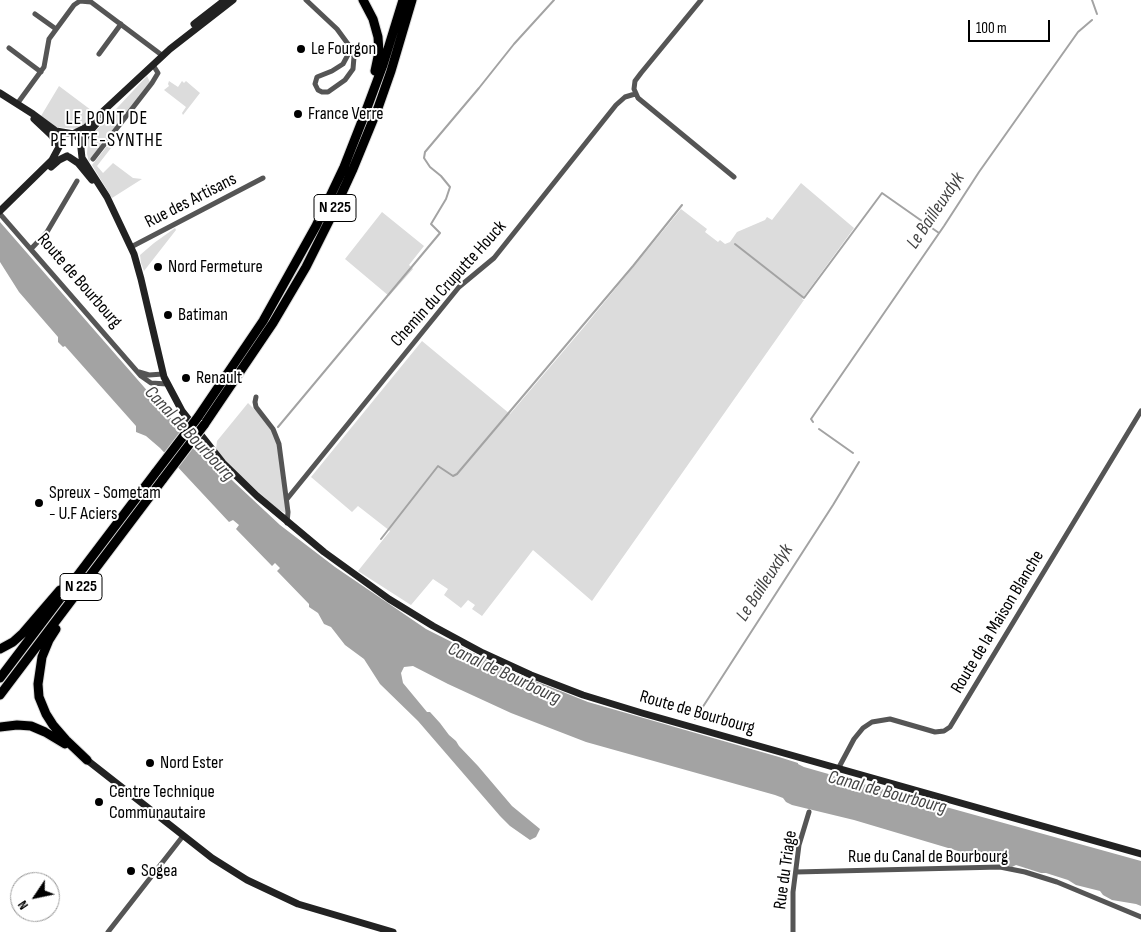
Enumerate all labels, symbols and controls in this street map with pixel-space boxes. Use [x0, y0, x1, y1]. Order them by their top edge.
scale bar [971, 10, 1054, 42]
text: 100 m [976, 19, 1007, 38]
place label: Le Fourgon [311, 38, 376, 60]
marker: Le Fourgon [295, 43, 307, 55]
place label: France Verre [308, 103, 384, 125]
district label: LE PONT DE PETITE-SYNTHE [49, 108, 165, 152]
marker: France Verre [292, 108, 304, 120]
water label: Le Bailleuxdyk [902, 168, 970, 254]
street label: Rue des Artisans [142, 169, 240, 233]
road number: N 225 [314, 194, 356, 222]
street label: Chemin du Cruputte Houck [387, 216, 511, 352]
street label: Route de Bourbourg [32, 229, 126, 333]
place label: Nord Fermeture [168, 256, 263, 278]
marker: Nord Fermeture [152, 261, 164, 273]
place label: Batiman [178, 304, 228, 326]
marker: Batiman [162, 309, 174, 321]
place label: Renault [196, 367, 242, 389]
marker: Renault [180, 372, 192, 384]
water label: Canal de Bourbourg [139, 382, 239, 486]
place label: Spreux - Sometam - U.F Aciers [49, 482, 161, 524]
marker: Spreux - Sometam - U.F Aciers [33, 497, 45, 509]
water label: Le Bailleuxdyk [732, 540, 798, 626]
street label: Route de la Maison Blanche [947, 547, 1049, 697]
road number: N 225 [60, 574, 102, 600]
water label: Canal de Bourbourg [444, 638, 564, 710]
street label: Route de Bourbourg [637, 686, 757, 740]
place label: Nord Ester [160, 752, 224, 774]
marker: Nord Ester [144, 757, 156, 769]
water label: Canal de Bourbourg [825, 766, 949, 820]
place label: Centre Technique Communautaire [109, 781, 215, 824]
marker: Centre Technique Communautaire [93, 796, 105, 808]
street label: Rue du Triage [770, 829, 802, 911]
street label: Rue du Canal de Bourbourg [848, 846, 1008, 868]
place label: Sogea [141, 860, 177, 882]
marker: Sogea [125, 865, 137, 877]
north arrow [10, 872, 60, 922]
text: N [14, 897, 32, 913]

